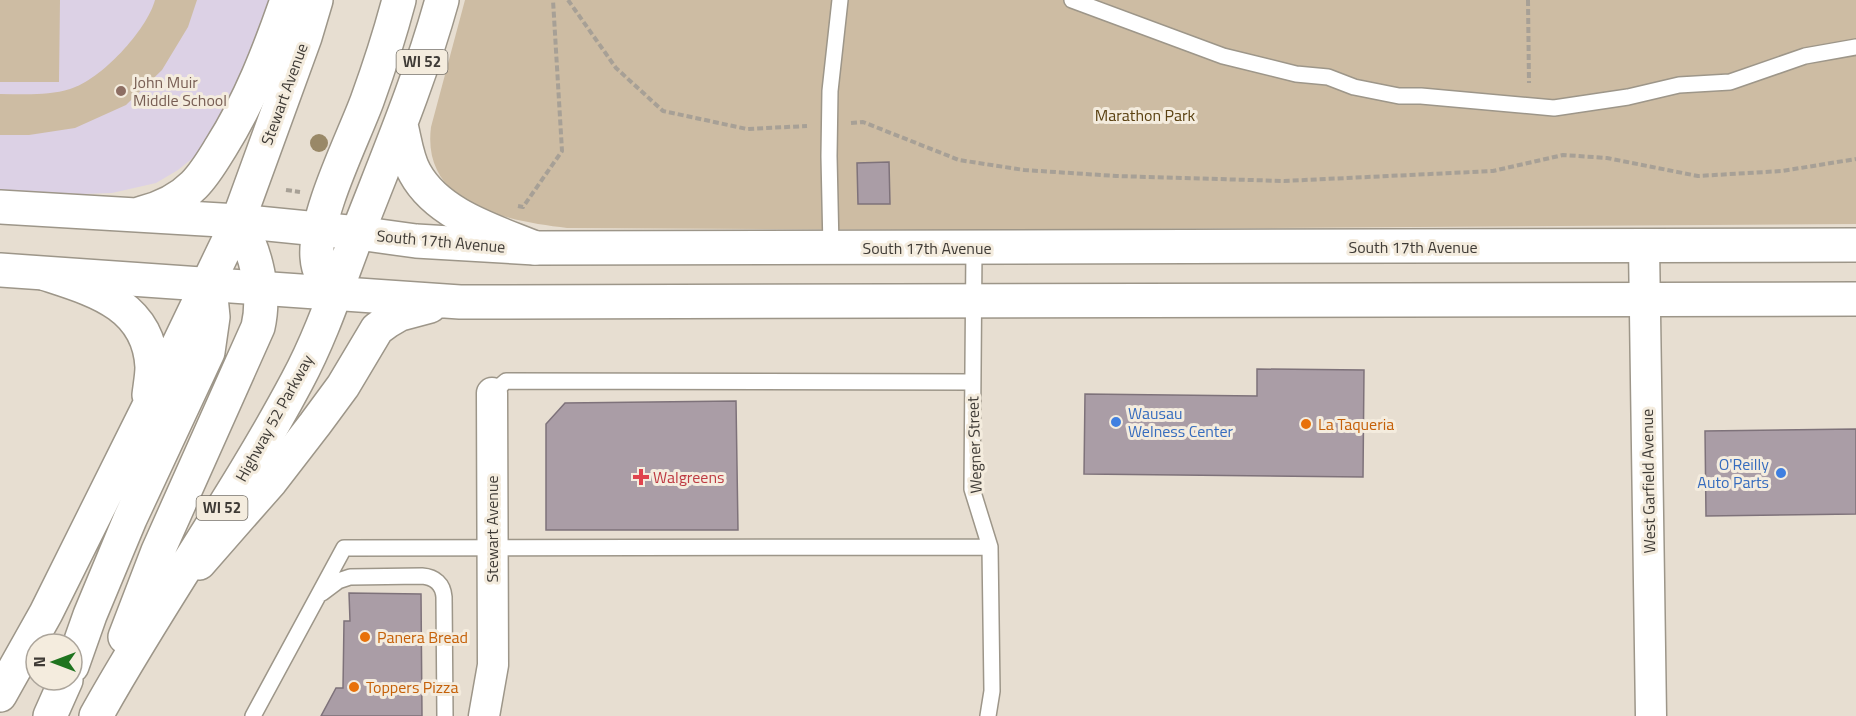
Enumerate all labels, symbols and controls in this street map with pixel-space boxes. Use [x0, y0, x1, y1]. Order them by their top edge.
street label: Stewart Avenue [254, 40, 314, 148]
road number: WI 52 [396, 50, 448, 74]
place label: John Muir Middle School [133, 70, 227, 112]
marker: John Muir Middle School [114, 84, 128, 98]
park label: Marathon Park [1095, 103, 1196, 127]
street label: South 17th Avenue [376, 223, 506, 259]
street label: South 17th Avenue [1348, 235, 1478, 259]
street label: South 17th Avenue [862, 236, 992, 260]
street label: Highway 52 Parkway [229, 350, 319, 486]
street label: Wegner Street [960, 396, 988, 494]
place label: Wausau Welness Center [1128, 401, 1234, 443]
street label: West Garfield Avenue [1635, 409, 1661, 553]
place label: La Taqueria [1318, 412, 1394, 436]
marker: Wausau Welness Center [1109, 415, 1123, 429]
marker: La Taqueria [1299, 417, 1313, 431]
place label: O'Reilly Auto Parts [1697, 452, 1769, 494]
place label: Walgreens [653, 465, 724, 489]
marker: O'Reilly Auto Parts [1774, 466, 1788, 480]
marker: Walgreens [634, 470, 648, 484]
street label: Stewart Avenue [480, 476, 504, 583]
road number: WI 52 [196, 496, 248, 520]
place label: Panera Bread [377, 625, 468, 649]
marker: Panera Bread [358, 630, 372, 644]
north arrow [24, 632, 84, 692]
text: N [27, 656, 51, 668]
place label: Toppers Pizza [366, 675, 458, 699]
marker: Toppers Pizza [347, 680, 361, 694]

